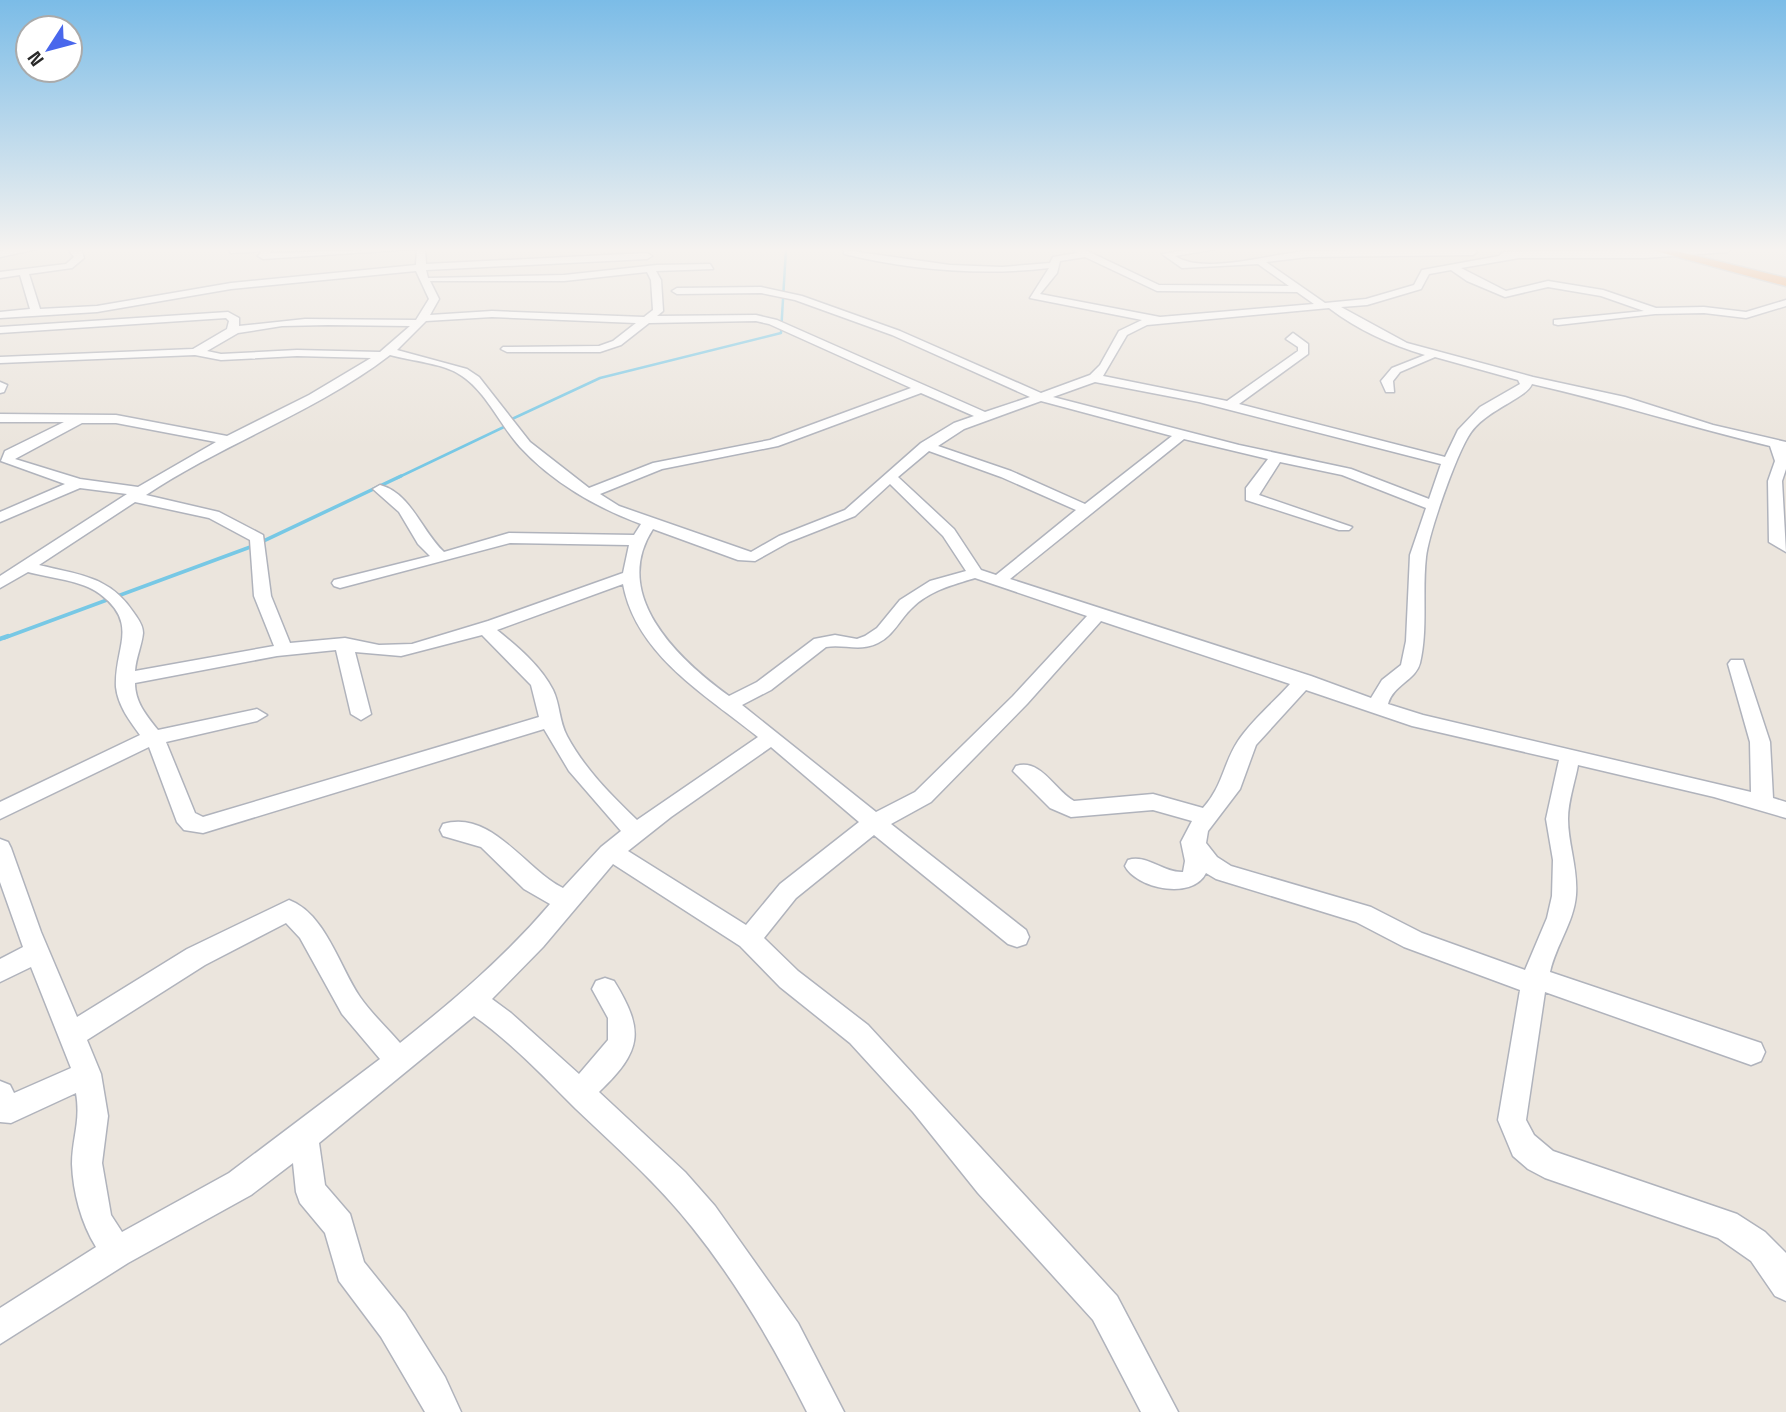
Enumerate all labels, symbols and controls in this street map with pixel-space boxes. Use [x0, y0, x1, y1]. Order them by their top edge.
north arrow [14, 14, 84, 84]
text: N [22, 46, 50, 71]

